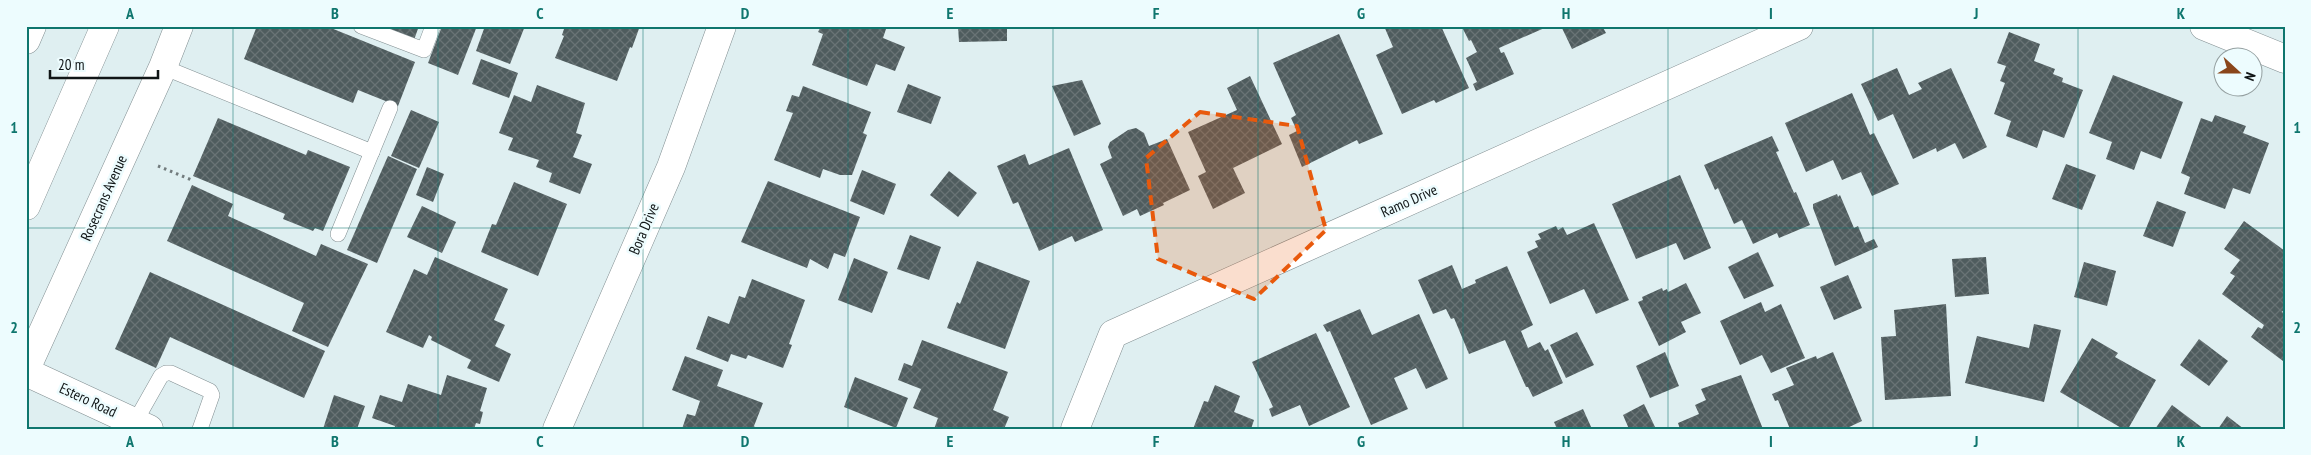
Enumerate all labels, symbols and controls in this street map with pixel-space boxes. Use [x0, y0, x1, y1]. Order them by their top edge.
text: A [125, 3, 135, 23]
text: B [331, 3, 339, 23]
text: C [536, 3, 544, 23]
text: D [741, 3, 750, 23]
text: E [947, 3, 954, 23]
text: F [1153, 3, 1160, 23]
text: G [1357, 3, 1365, 23]
text: H [1562, 3, 1570, 23]
text: I [1769, 3, 1773, 23]
text: J [1973, 3, 1978, 23]
text: K [2177, 3, 2186, 23]
scale bar [50, 48, 158, 80]
north arrow [2214, 48, 2264, 98]
text: 20 m [58, 55, 84, 74]
text: N [2240, 70, 2260, 83]
text: 1 [10, 117, 18, 137]
text: 1 [2293, 117, 2301, 137]
street label: Rosecrans Avenue [76, 152, 131, 244]
street label: Ramo Drive [1378, 180, 1440, 221]
street label: Bora Drive [624, 200, 663, 257]
text: 2 [10, 317, 18, 337]
text: 2 [2293, 317, 2301, 337]
street label: Estero Road [57, 378, 120, 421]
text: A [125, 431, 135, 451]
text: B [331, 431, 339, 451]
text: C [536, 431, 544, 451]
text: D [741, 431, 750, 451]
text: E [947, 431, 954, 451]
text: F [1153, 431, 1160, 451]
text: G [1357, 431, 1365, 451]
text: H [1562, 431, 1570, 451]
text: I [1769, 431, 1773, 451]
text: J [1973, 431, 1978, 451]
text: K [2177, 431, 2186, 451]

